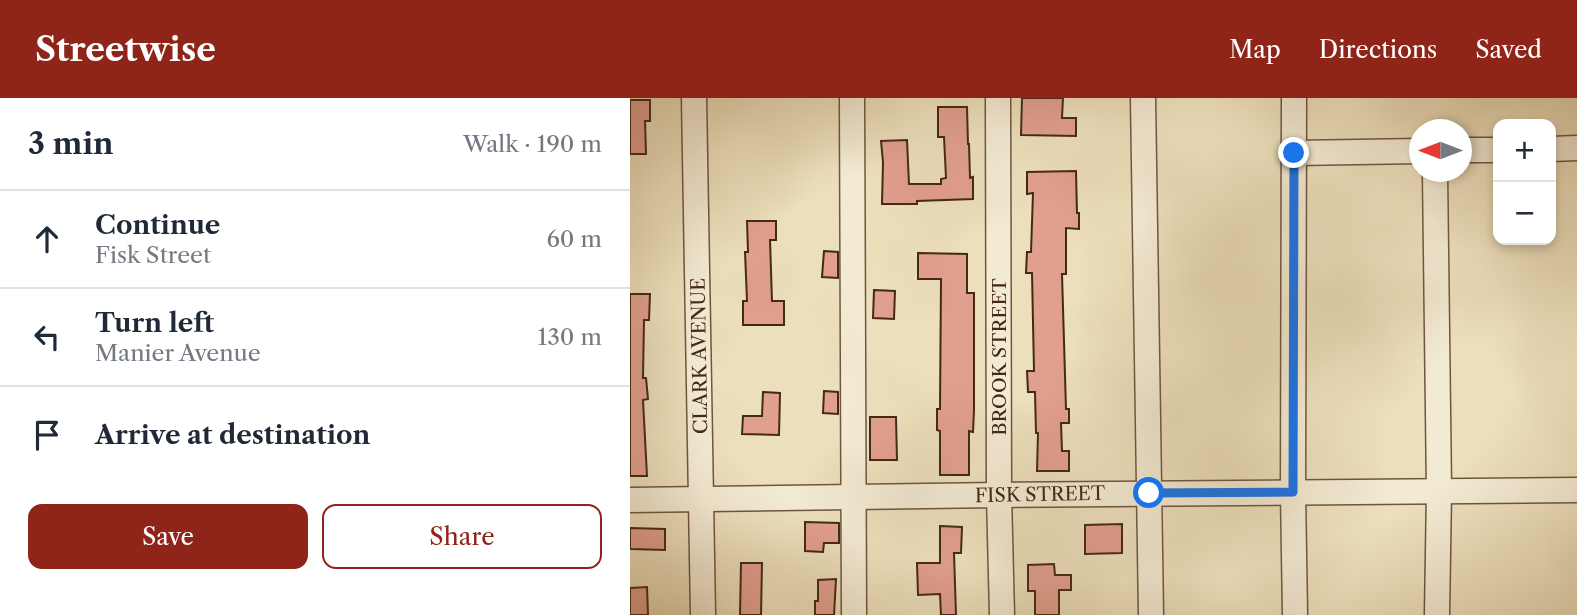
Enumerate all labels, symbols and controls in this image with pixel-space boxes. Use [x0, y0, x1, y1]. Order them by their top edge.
text: Streetwise [35, 29, 216, 70]
text: Map [1229, 35, 1281, 64]
text: Directions [1319, 35, 1437, 64]
text: Saved [1475, 35, 1542, 64]
north arrow [1409, 119, 1472, 182]
map controls [1493, 119, 1556, 245]
button: + [1493, 119, 1556, 182]
text: 3 min [28, 125, 114, 162]
text: Walk · 190 m [463, 130, 602, 158]
route end [1278, 137, 1309, 168]
button: − [1493, 182, 1556, 245]
text: Continue [95, 209, 220, 241]
icon: ahead [28, 220, 66, 258]
text: 60 m [546, 225, 602, 253]
text: Fisk Street [95, 241, 211, 269]
street label: BROOK STREET [988, 277, 1011, 436]
street label: CLARK AVENUE [687, 278, 712, 434]
text: Turn left [95, 307, 214, 339]
icon: left [28, 318, 66, 356]
text: 130 m [538, 323, 602, 351]
text: Manier Avenue [95, 339, 261, 367]
icon: arrive [28, 416, 66, 454]
text: Arrive at destination [95, 419, 370, 451]
route start [1133, 477, 1164, 508]
street label: FISK STREET [975, 482, 1106, 507]
button: Save [28, 504, 308, 569]
button: Share [322, 504, 602, 569]

